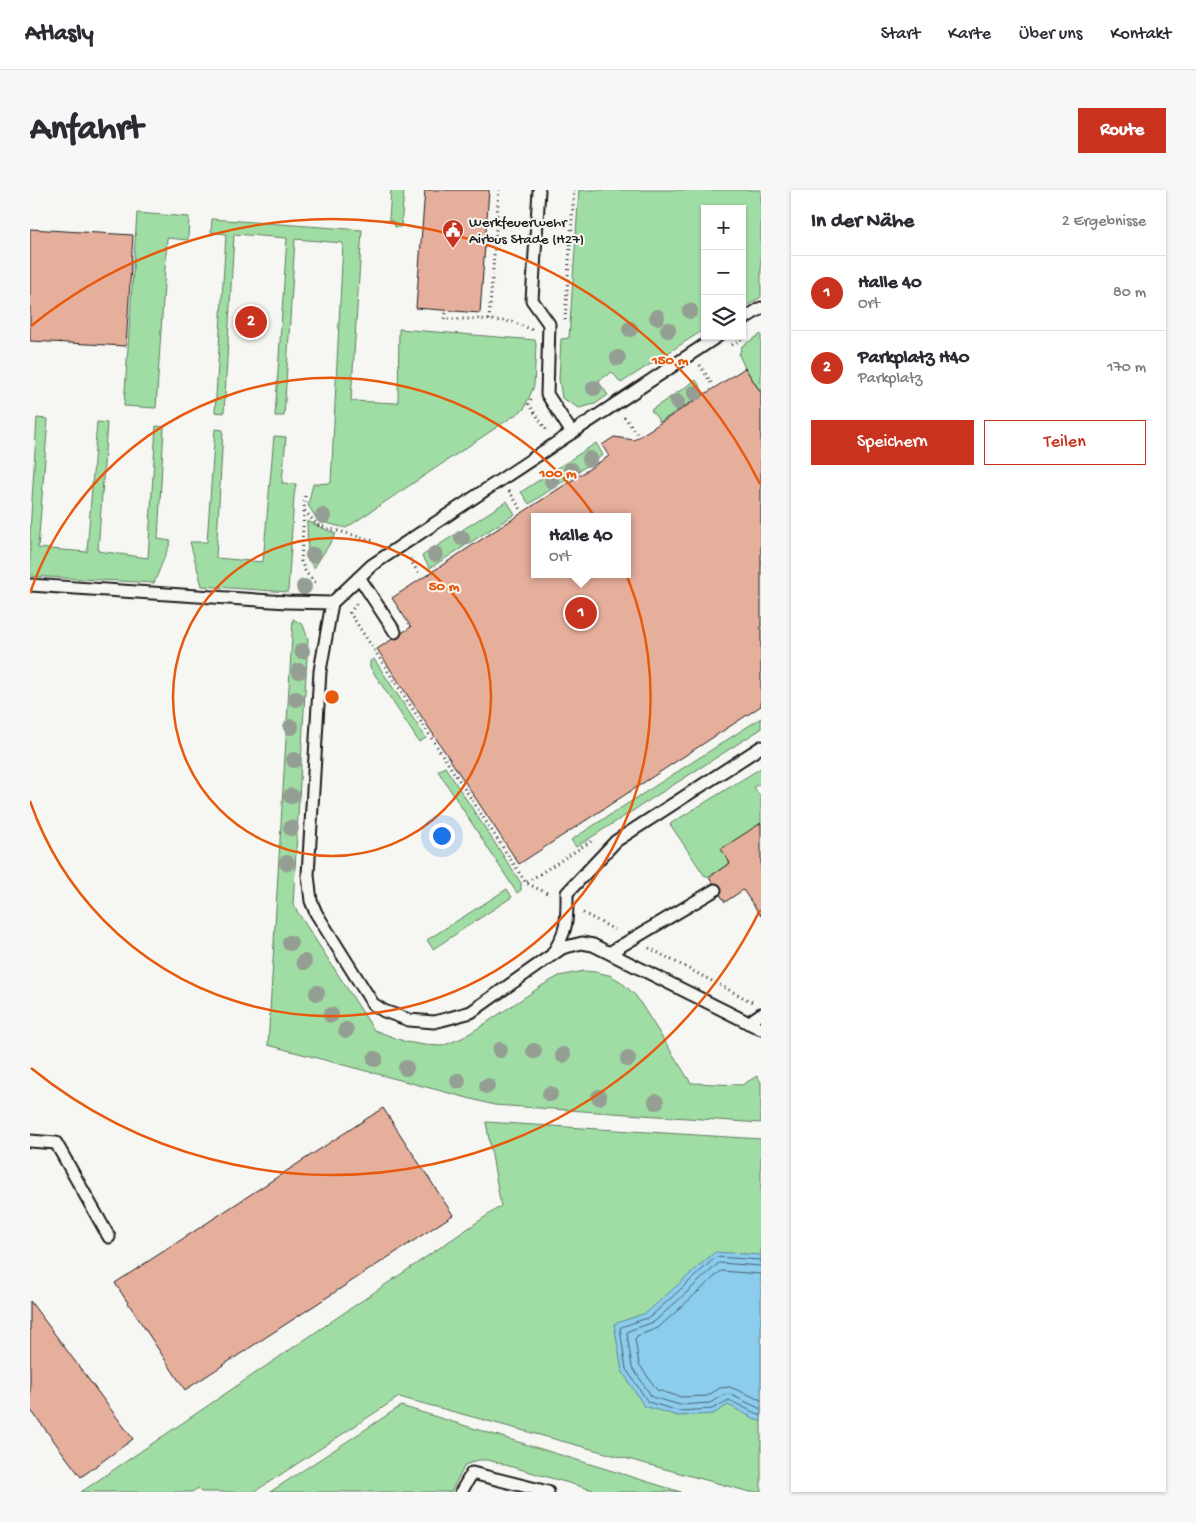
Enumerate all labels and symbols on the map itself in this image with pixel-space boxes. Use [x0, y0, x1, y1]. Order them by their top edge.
place label: Werkfeuerwehr Airbus Stade (H27) [469, 214, 584, 249]
public building icon: Werkfeuerwehr Airbus Stade (H27) [441, 218, 465, 249]
pin: 2 [235, 303, 267, 341]
text: 150 m [651, 352, 689, 370]
text: 100 m [538, 465, 577, 483]
text: 50 m [429, 578, 460, 596]
pin: 1 [565, 594, 597, 632]
centre of rings [323, 688, 341, 706]
your location [429, 823, 455, 849]

